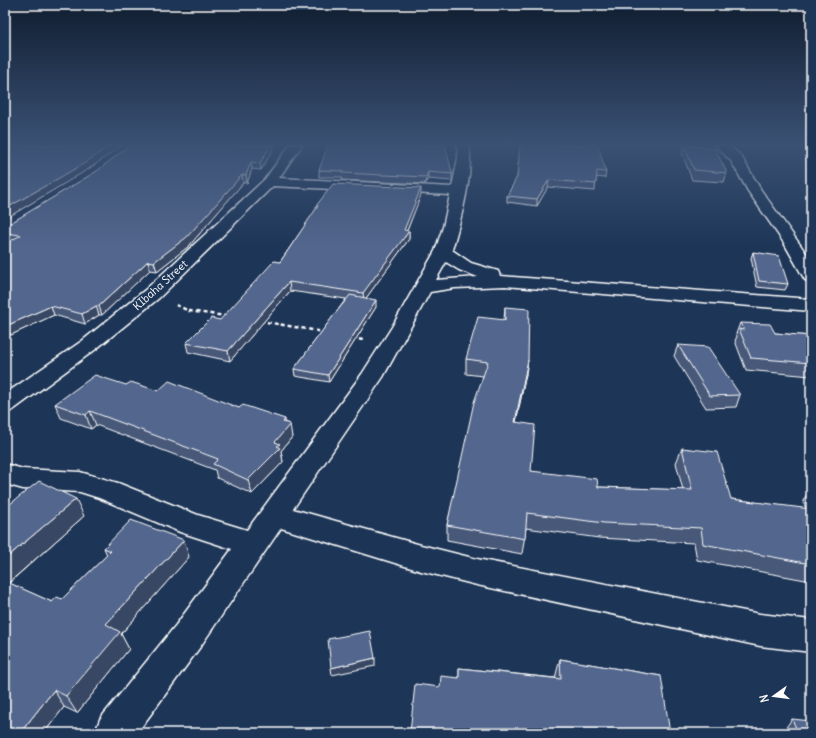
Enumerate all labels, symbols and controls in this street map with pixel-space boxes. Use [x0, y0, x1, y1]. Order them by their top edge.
street label: KIbaha Street [130, 257, 190, 313]
north arrow [754, 676, 794, 716]
text: N [757, 693, 772, 704]

